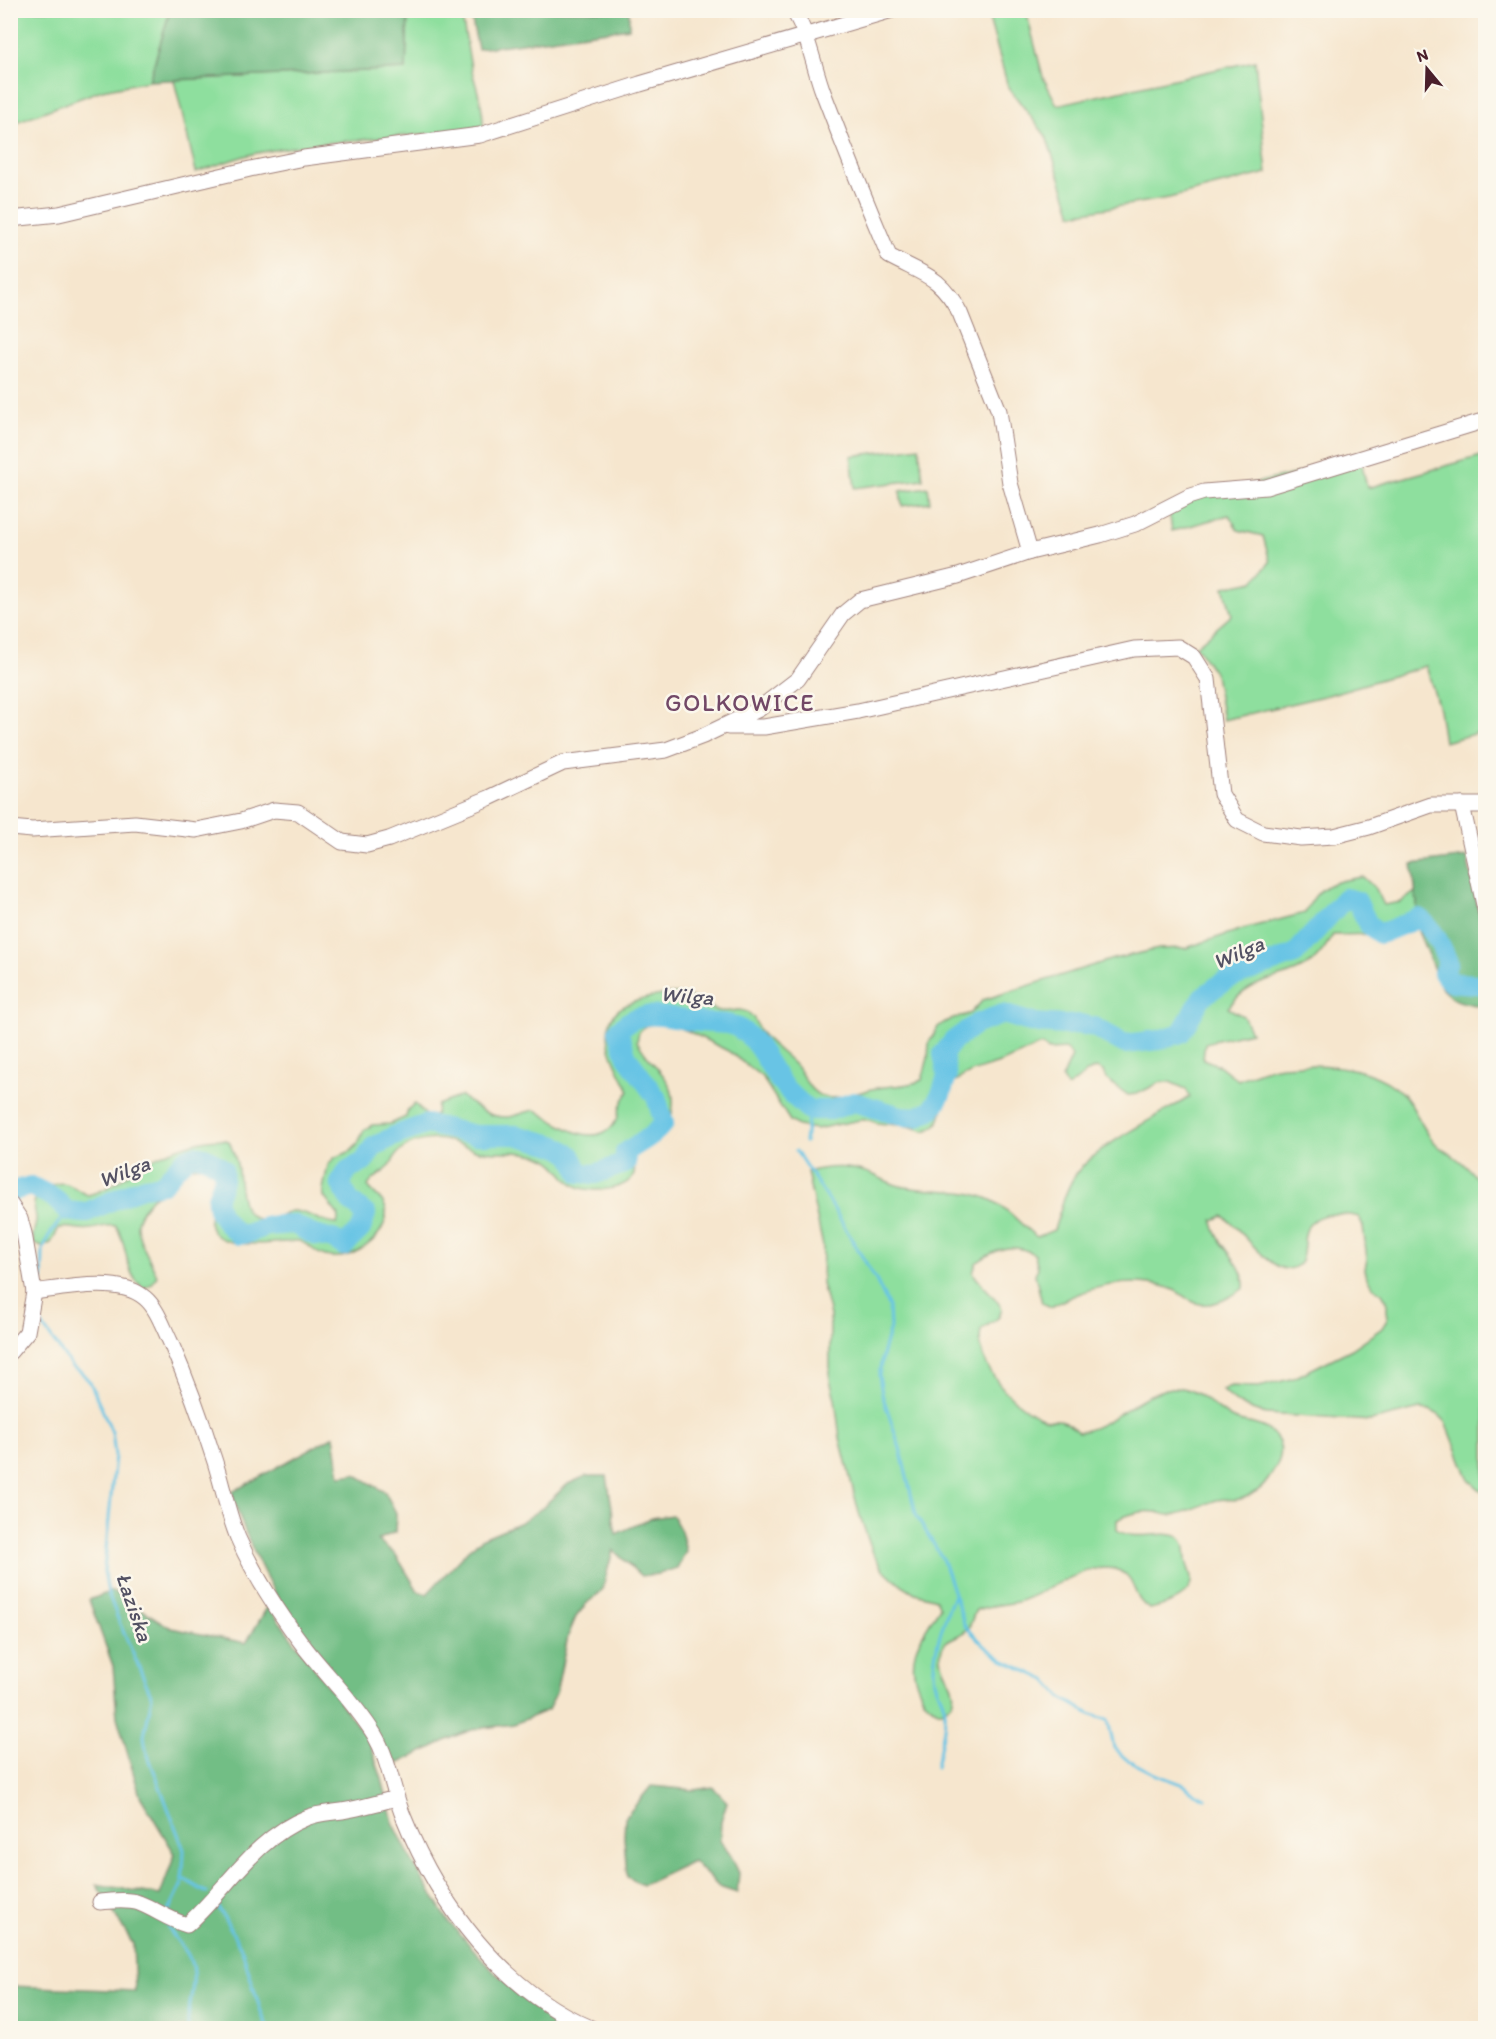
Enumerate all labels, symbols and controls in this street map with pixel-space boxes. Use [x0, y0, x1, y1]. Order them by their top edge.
north arrow [1397, 39, 1457, 99]
text: N [1414, 45, 1430, 66]
district label: GOLKOWICE [665, 688, 815, 717]
water label: Wilga [1209, 929, 1269, 975]
water label: Wilga [660, 980, 716, 1011]
water label: Wilga [95, 1149, 155, 1194]
water label: Łaziska [110, 1569, 159, 1646]

